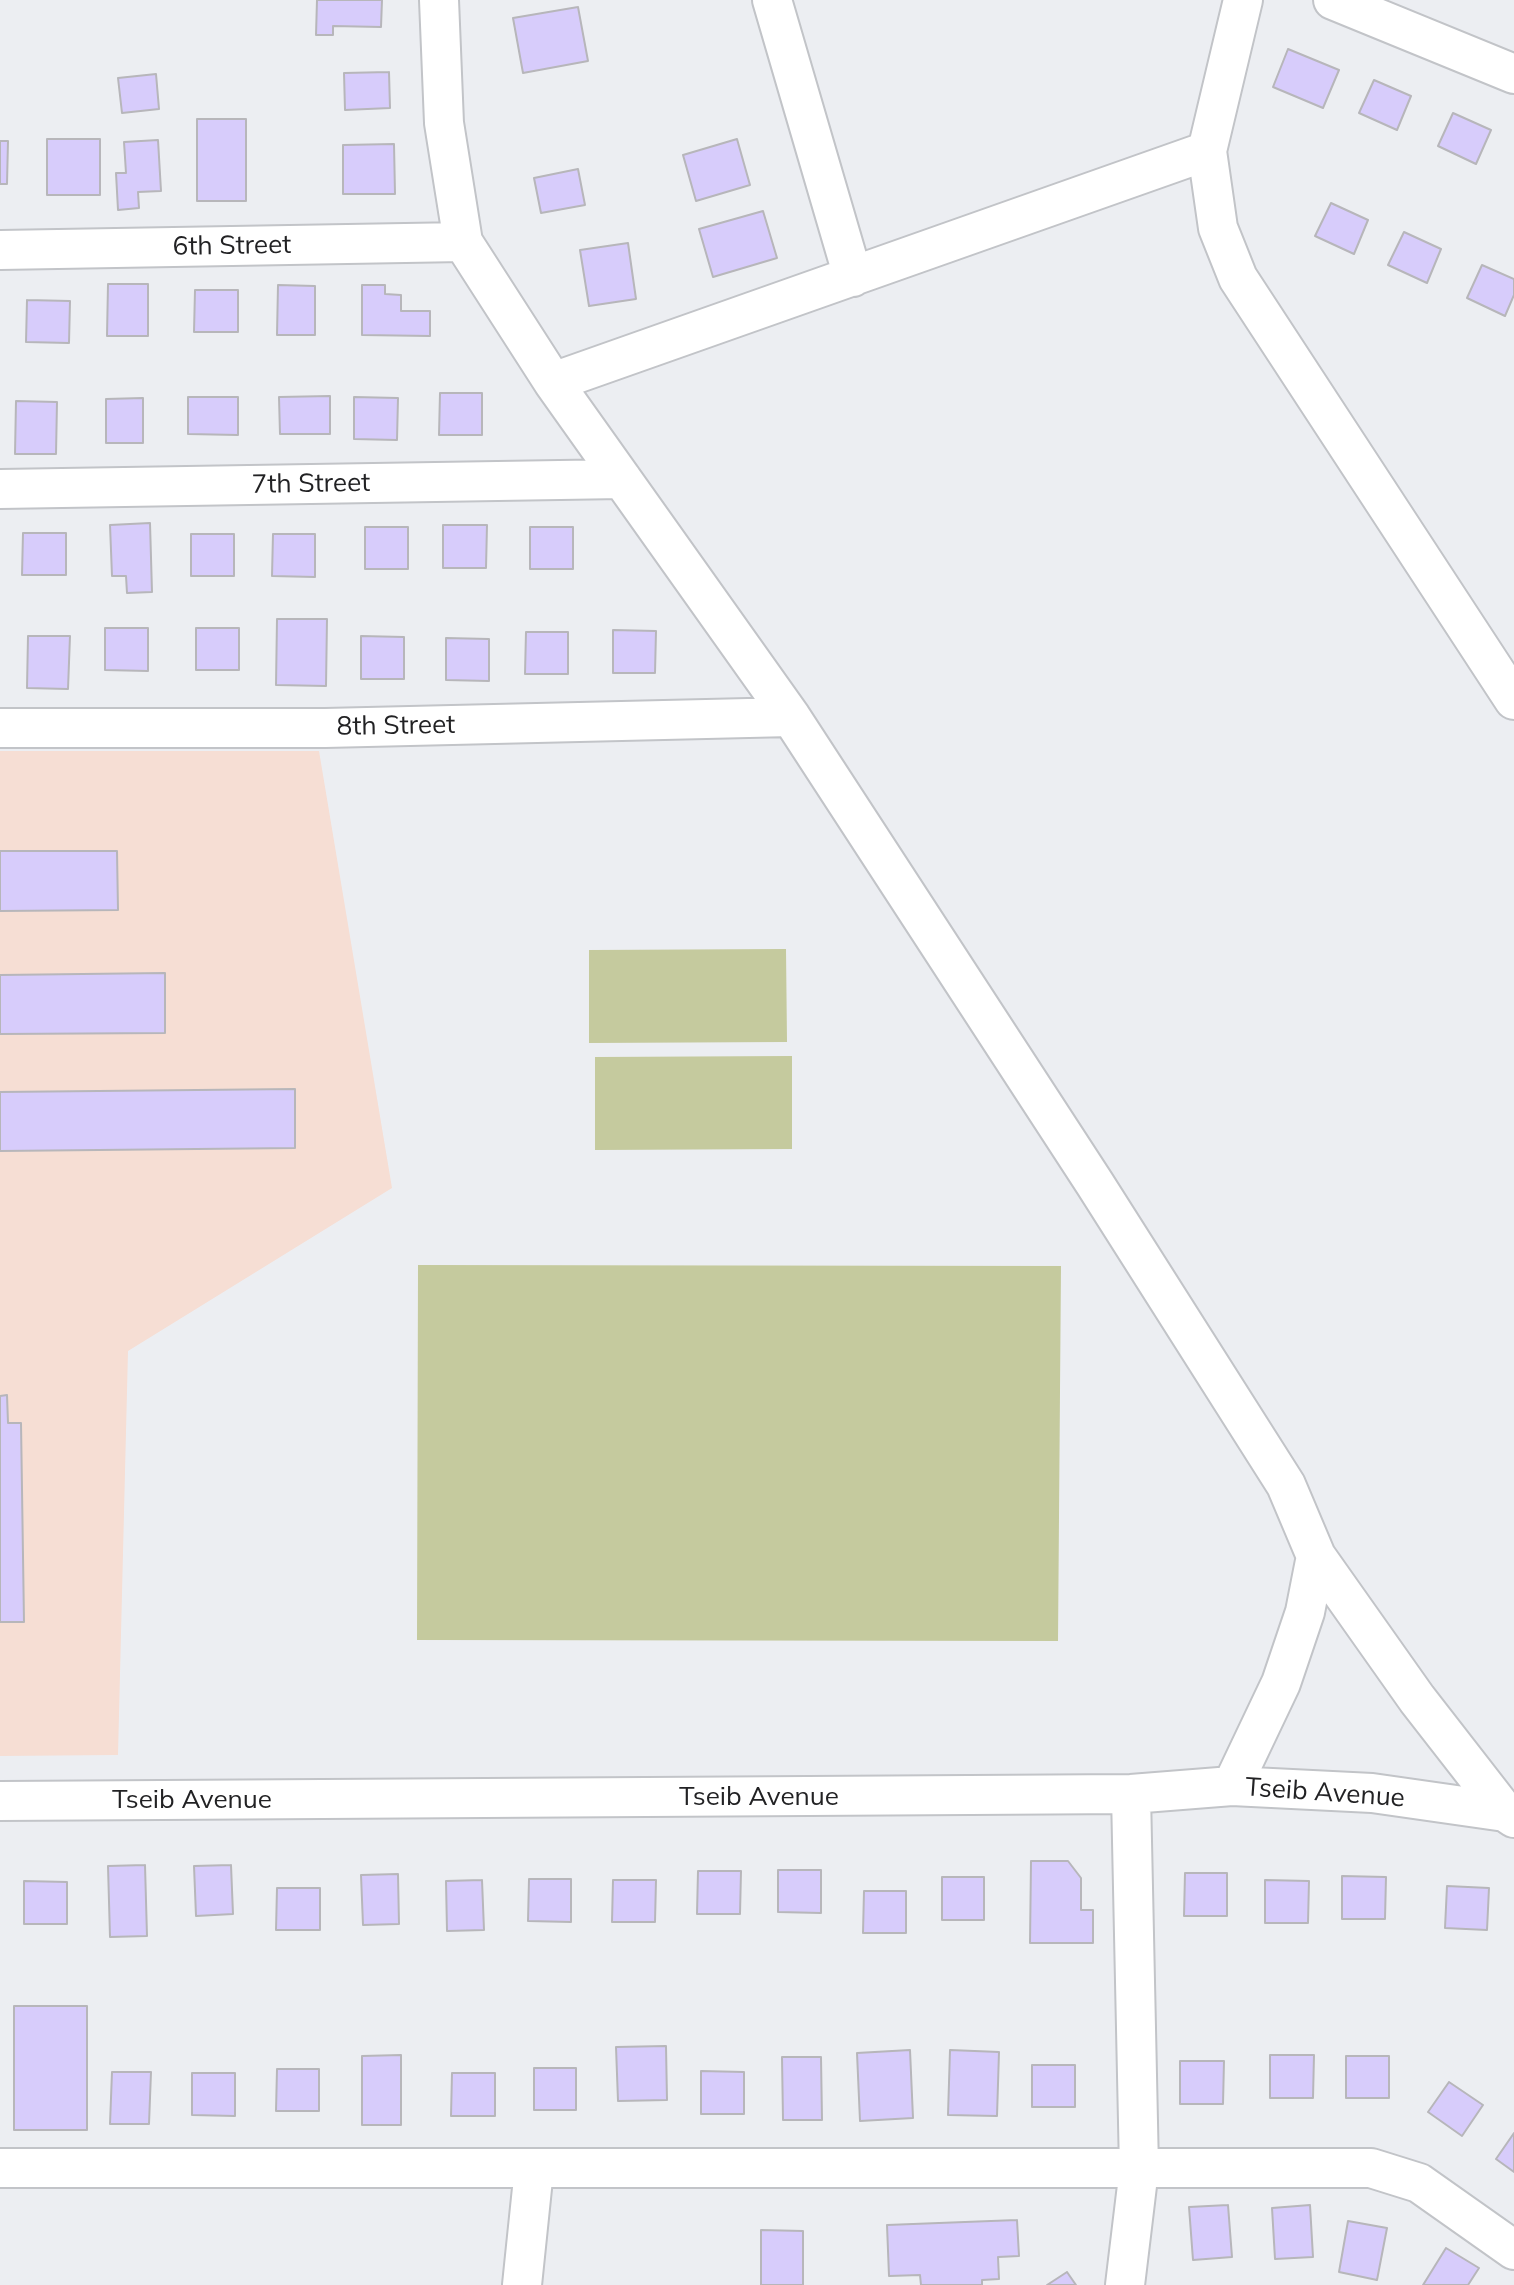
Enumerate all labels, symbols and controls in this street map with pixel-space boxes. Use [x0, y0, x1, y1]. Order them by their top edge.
street label: 6th Street [172, 229, 292, 263]
street label: 7th Street [251, 467, 371, 501]
street label: 8th Street [336, 709, 456, 743]
street label: Tseib Avenue [1244, 1772, 1406, 1814]
street label: Tseib Avenue [679, 1781, 839, 1813]
street label: Tseib Avenue [112, 1784, 272, 1816]

